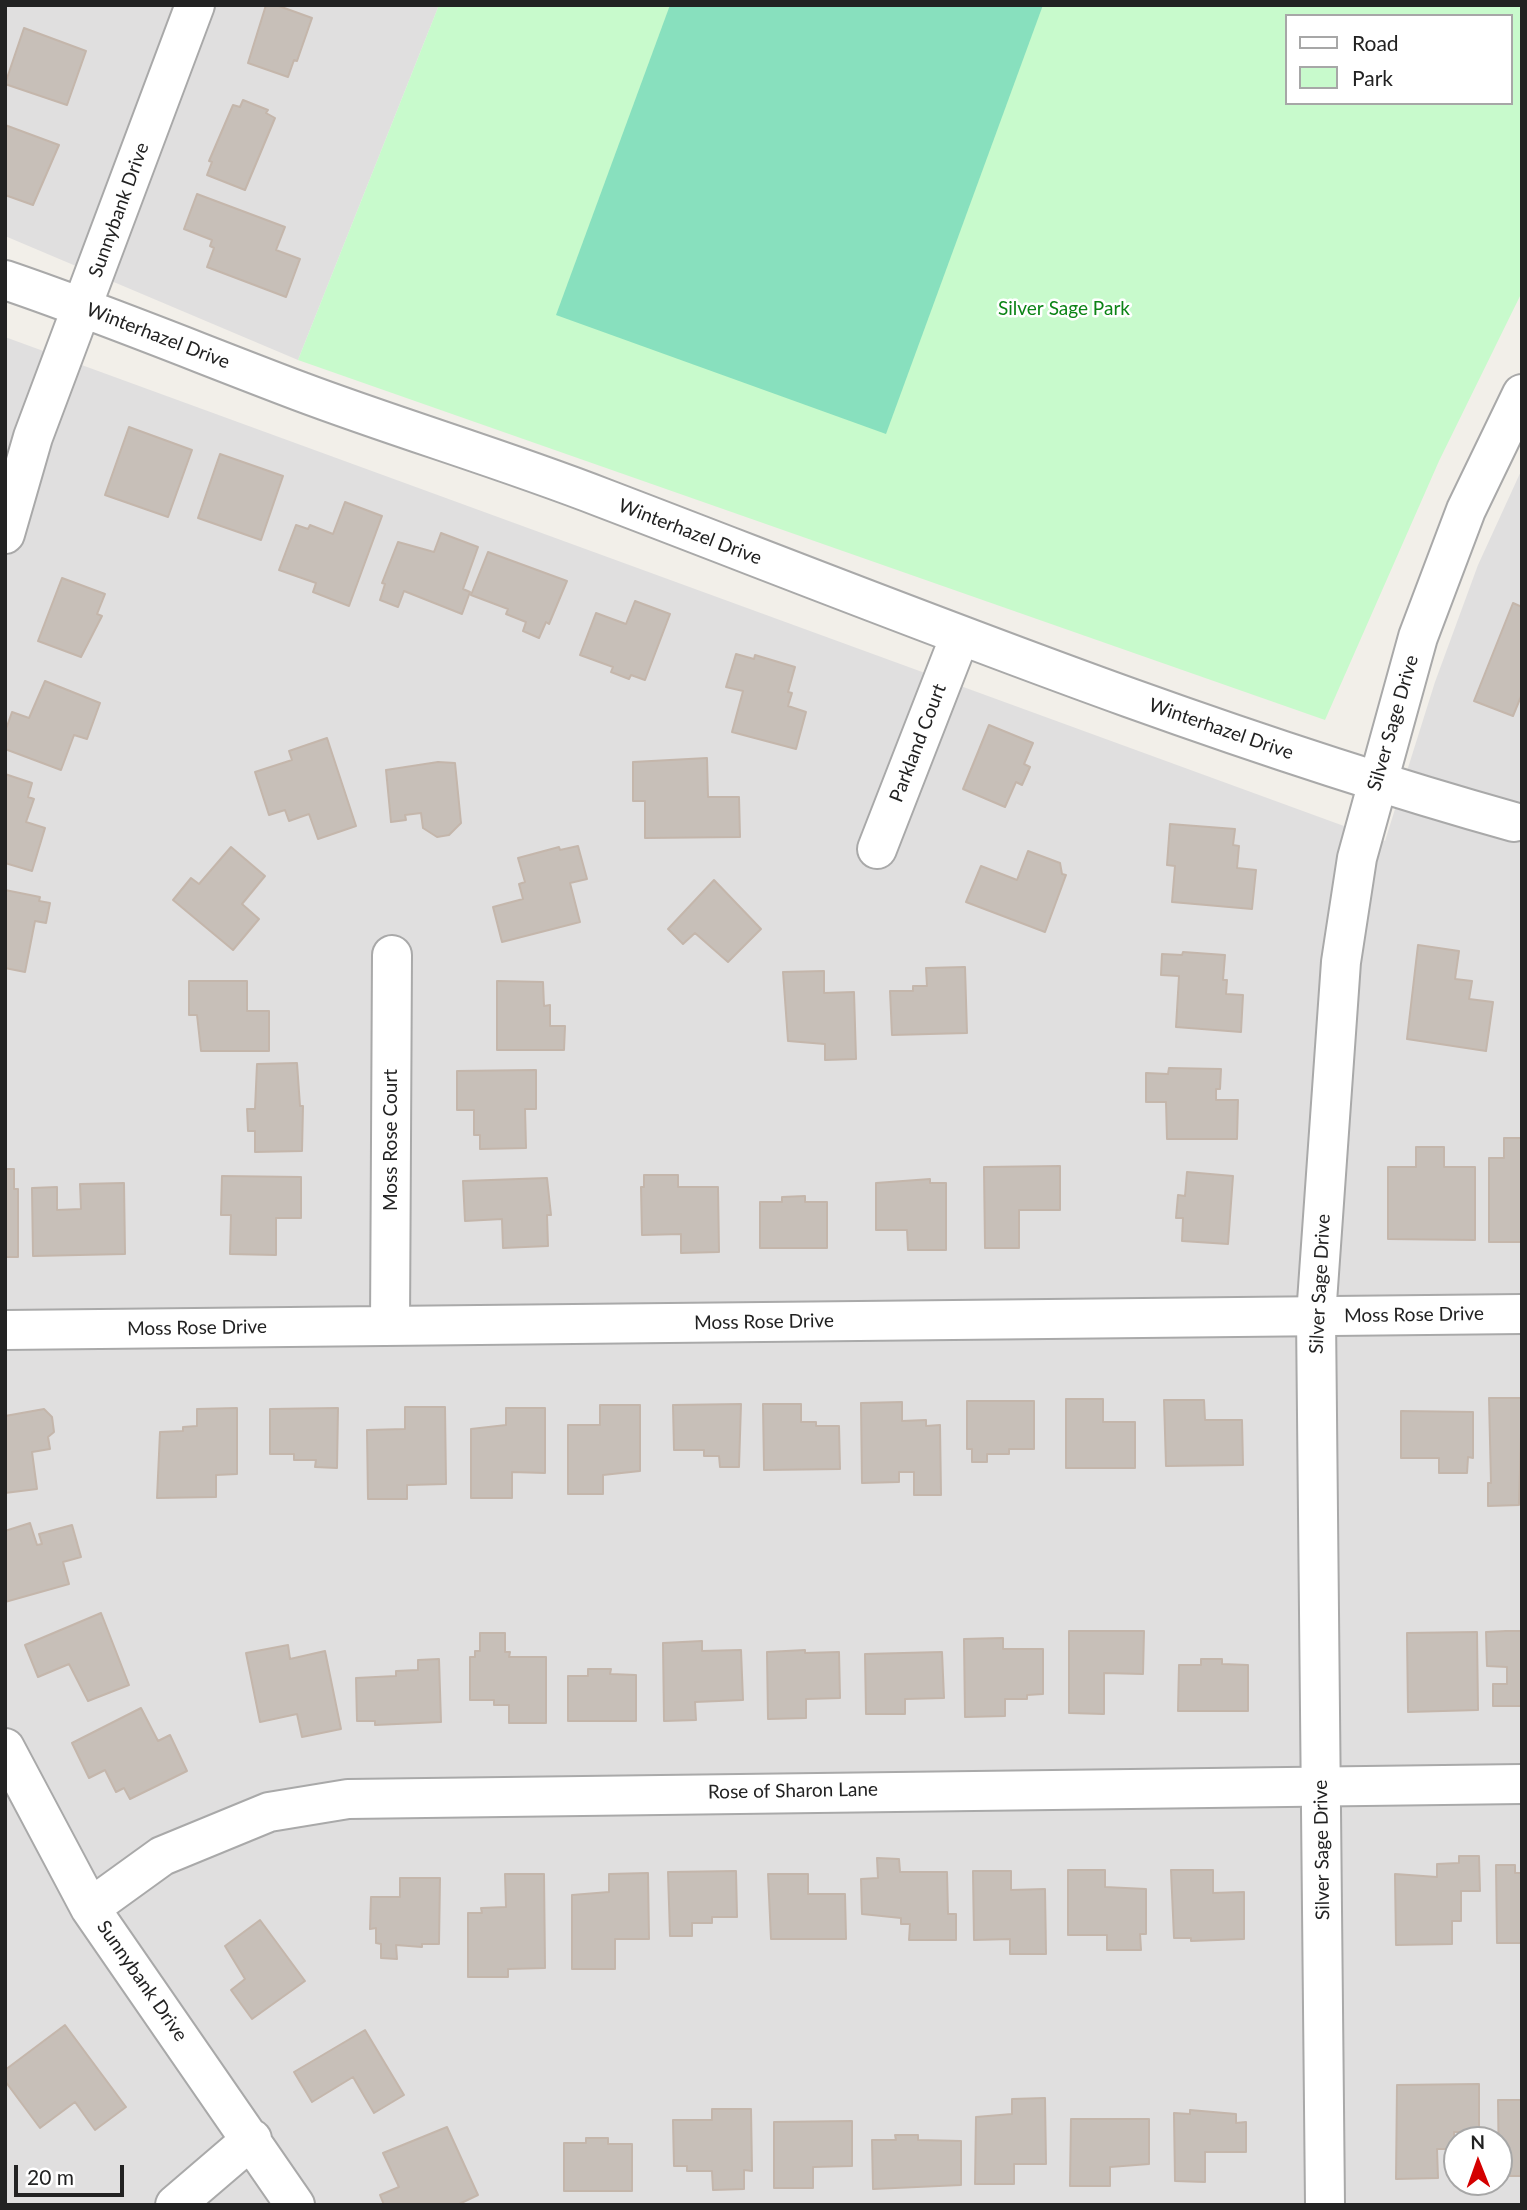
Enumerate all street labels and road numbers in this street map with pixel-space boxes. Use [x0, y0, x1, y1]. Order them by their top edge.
street label: Sunnybank Drive [84, 139, 154, 281]
street label: Winterhazel Drive [83, 298, 233, 374]
street label: Winterhazel Drive [615, 494, 765, 570]
street label: Silver Sage Drive [1363, 652, 1423, 794]
street label: Parkland Court [885, 681, 951, 805]
street label: Winterhazel Drive [1146, 694, 1296, 764]
street label: Moss Rose Court [380, 1069, 402, 1211]
street label: Silver Sage Drive [1305, 1213, 1335, 1355]
street label: Moss Rose Drive [1344, 1302, 1484, 1328]
street label: Moss Rose Drive [694, 1309, 834, 1335]
street label: Moss Rose Drive [127, 1315, 267, 1341]
street label: Rose of Sharon Lane [708, 1778, 878, 1804]
street label: Silver Sage Drive [1309, 1780, 1335, 1920]
street label: Sunnybank Drive [92, 1916, 192, 2046]

